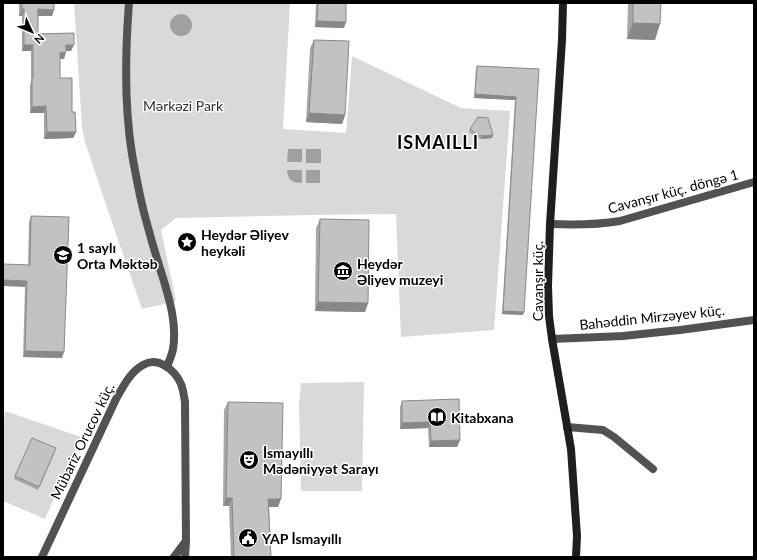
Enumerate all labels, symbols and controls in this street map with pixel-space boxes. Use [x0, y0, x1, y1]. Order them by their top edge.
north arrow [12, 12, 52, 52]
text: N [32, 32, 47, 47]
park label: Mərkəzi Park [143, 97, 224, 114]
district label: ISMAILLI [397, 131, 479, 153]
street label: Cavanşır küç. döngə 1 [606, 165, 740, 217]
place label: Heydər Əliyev heykəli [201, 226, 289, 259]
place icon: Heydər Əliyev heykəli [176, 231, 198, 253]
place label: 1 saylı Orta Məktəb [77, 239, 158, 272]
street label: Cavanşır küç. [529, 241, 546, 321]
school or university icon: 1 saylı Orta Məktəb [52, 244, 74, 266]
place label: Heydər Əliyev muzeyi [357, 255, 443, 288]
museum icon: Heydər Əliyev muzeyi [332, 260, 354, 282]
street label: Bahəddin Mirzəyev küç. [578, 301, 726, 333]
street label: Mübariz Orucov küç. [46, 380, 118, 502]
library icon: Kitabxana [426, 406, 448, 428]
place label: Kitabxana [451, 409, 514, 426]
place label: İsmayıllı Mədəniyyət Sarayı [263, 444, 379, 477]
theatre icon: İsmayıllı Mədəniyyət Sarayı [238, 449, 260, 471]
public building icon: YAP İsmayıllı [237, 527, 259, 549]
place label: YAP İsmayıllı [261, 530, 342, 547]

